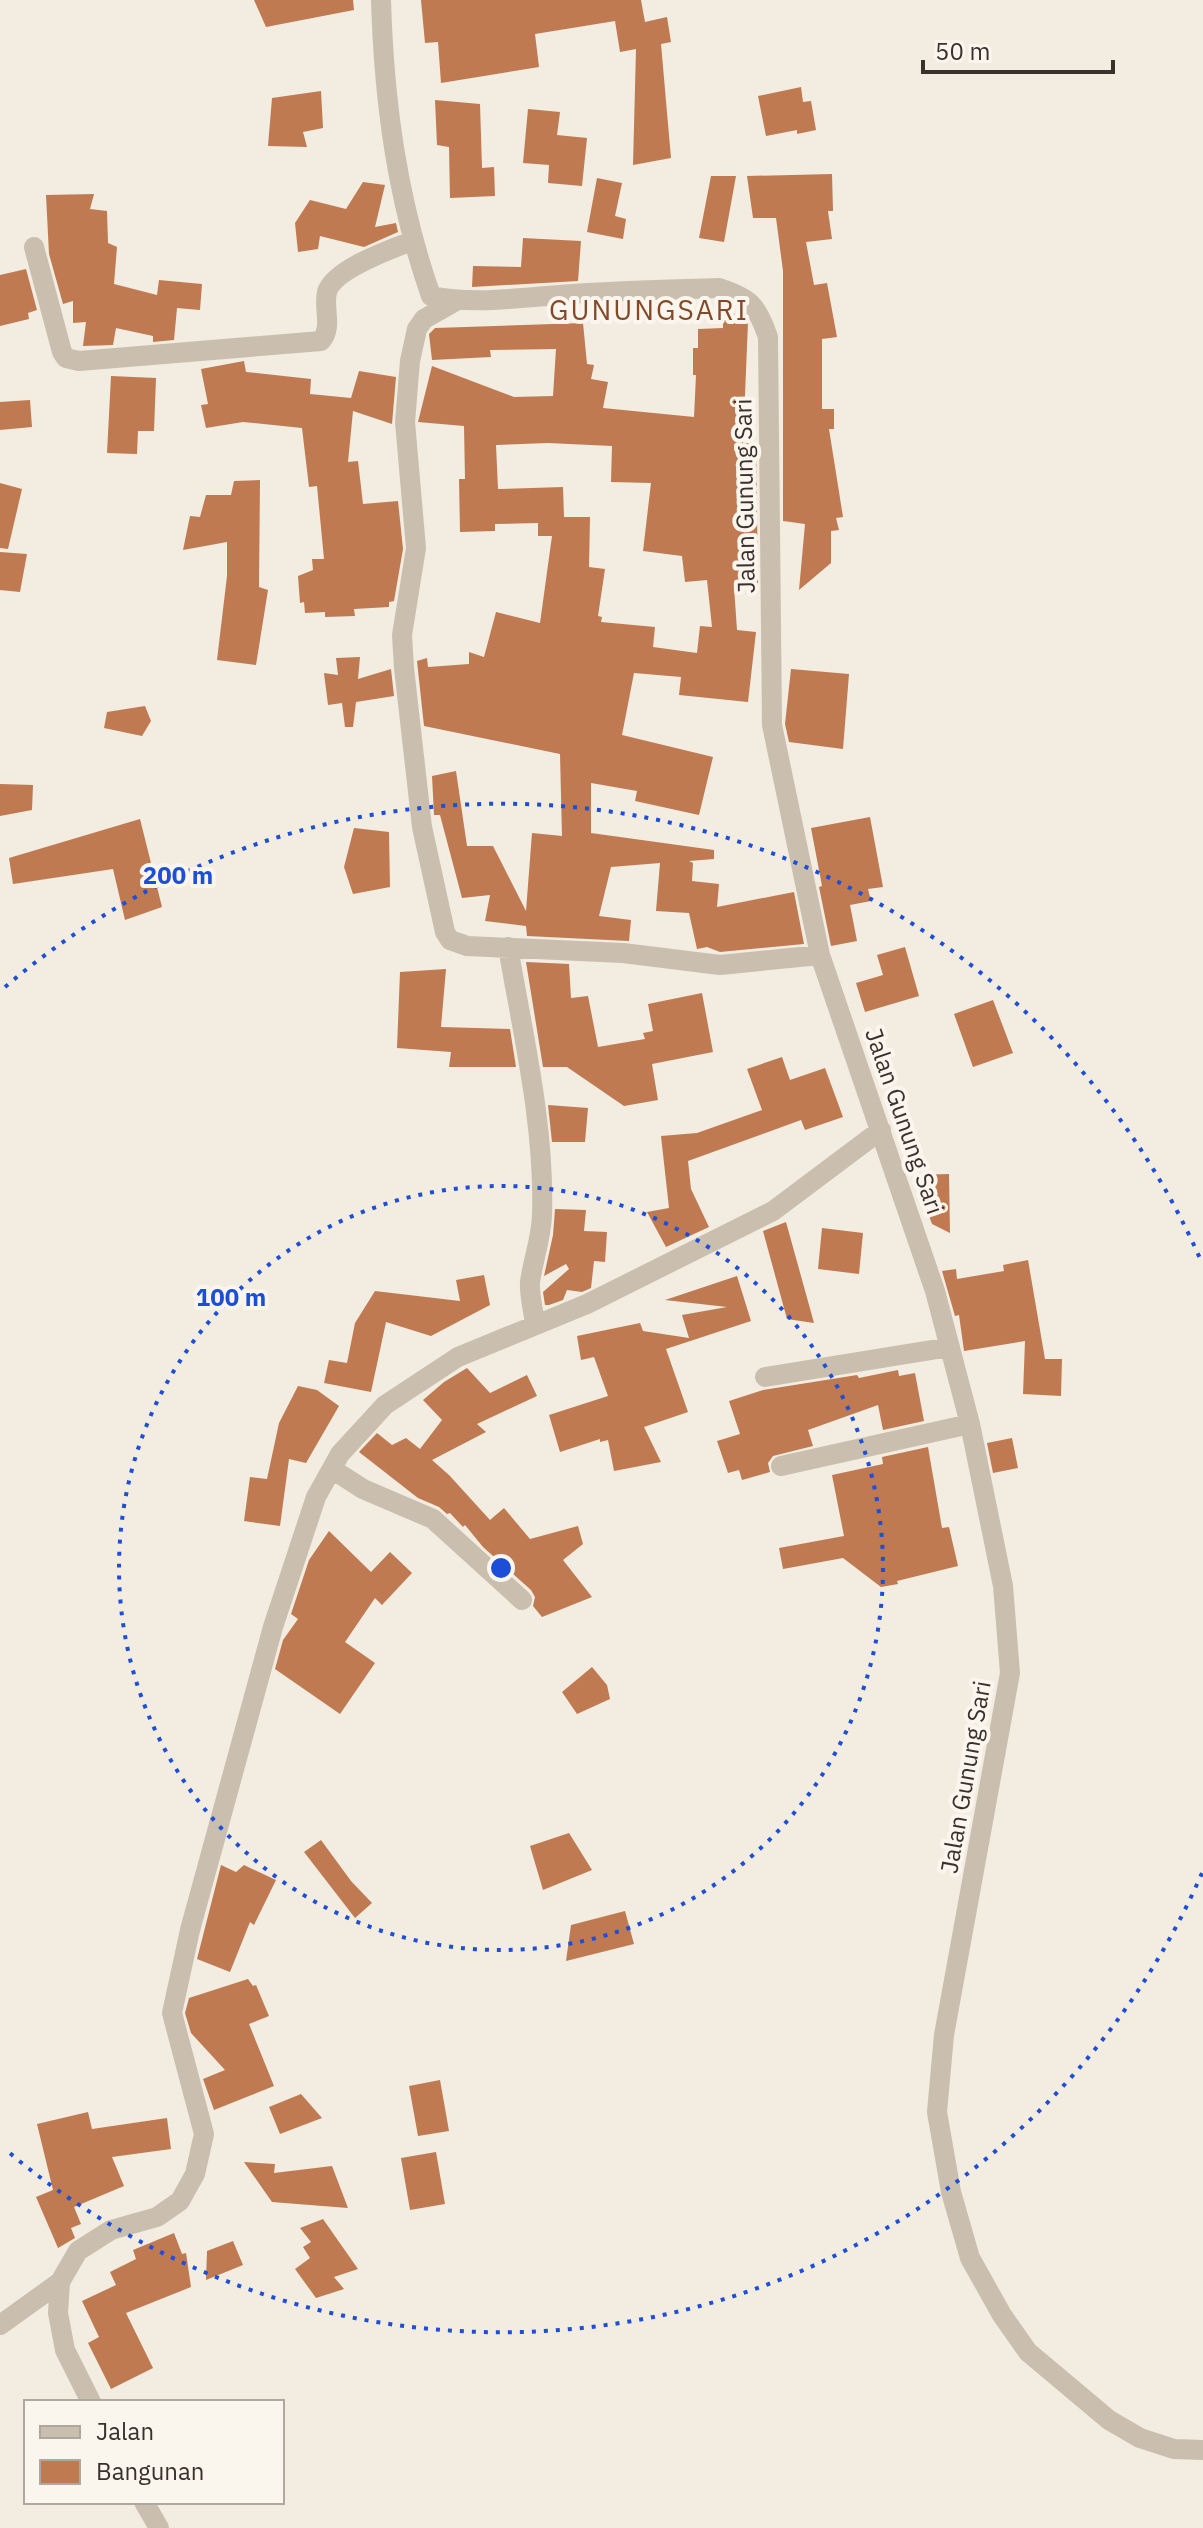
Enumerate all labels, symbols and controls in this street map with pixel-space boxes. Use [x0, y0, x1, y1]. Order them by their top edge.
scale bar [923, 24, 1113, 74]
text: 50 m [935, 35, 990, 67]
district label: GUNUNGSARI [549, 291, 749, 328]
street label: Jalan Gunung Sari [726, 398, 762, 594]
text: 200 m [143, 859, 213, 891]
street label: Jalan Gunung Sari [858, 1024, 952, 1218]
text: 100 m [196, 1281, 266, 1313]
centre of rings [487, 1554, 515, 1582]
street label: Jalan Gunung Sari [932, 1678, 998, 1876]
legend [24, 2400, 284, 2504]
text: Jalan [96, 2415, 154, 2447]
text: Bangunan [96, 2455, 204, 2487]

